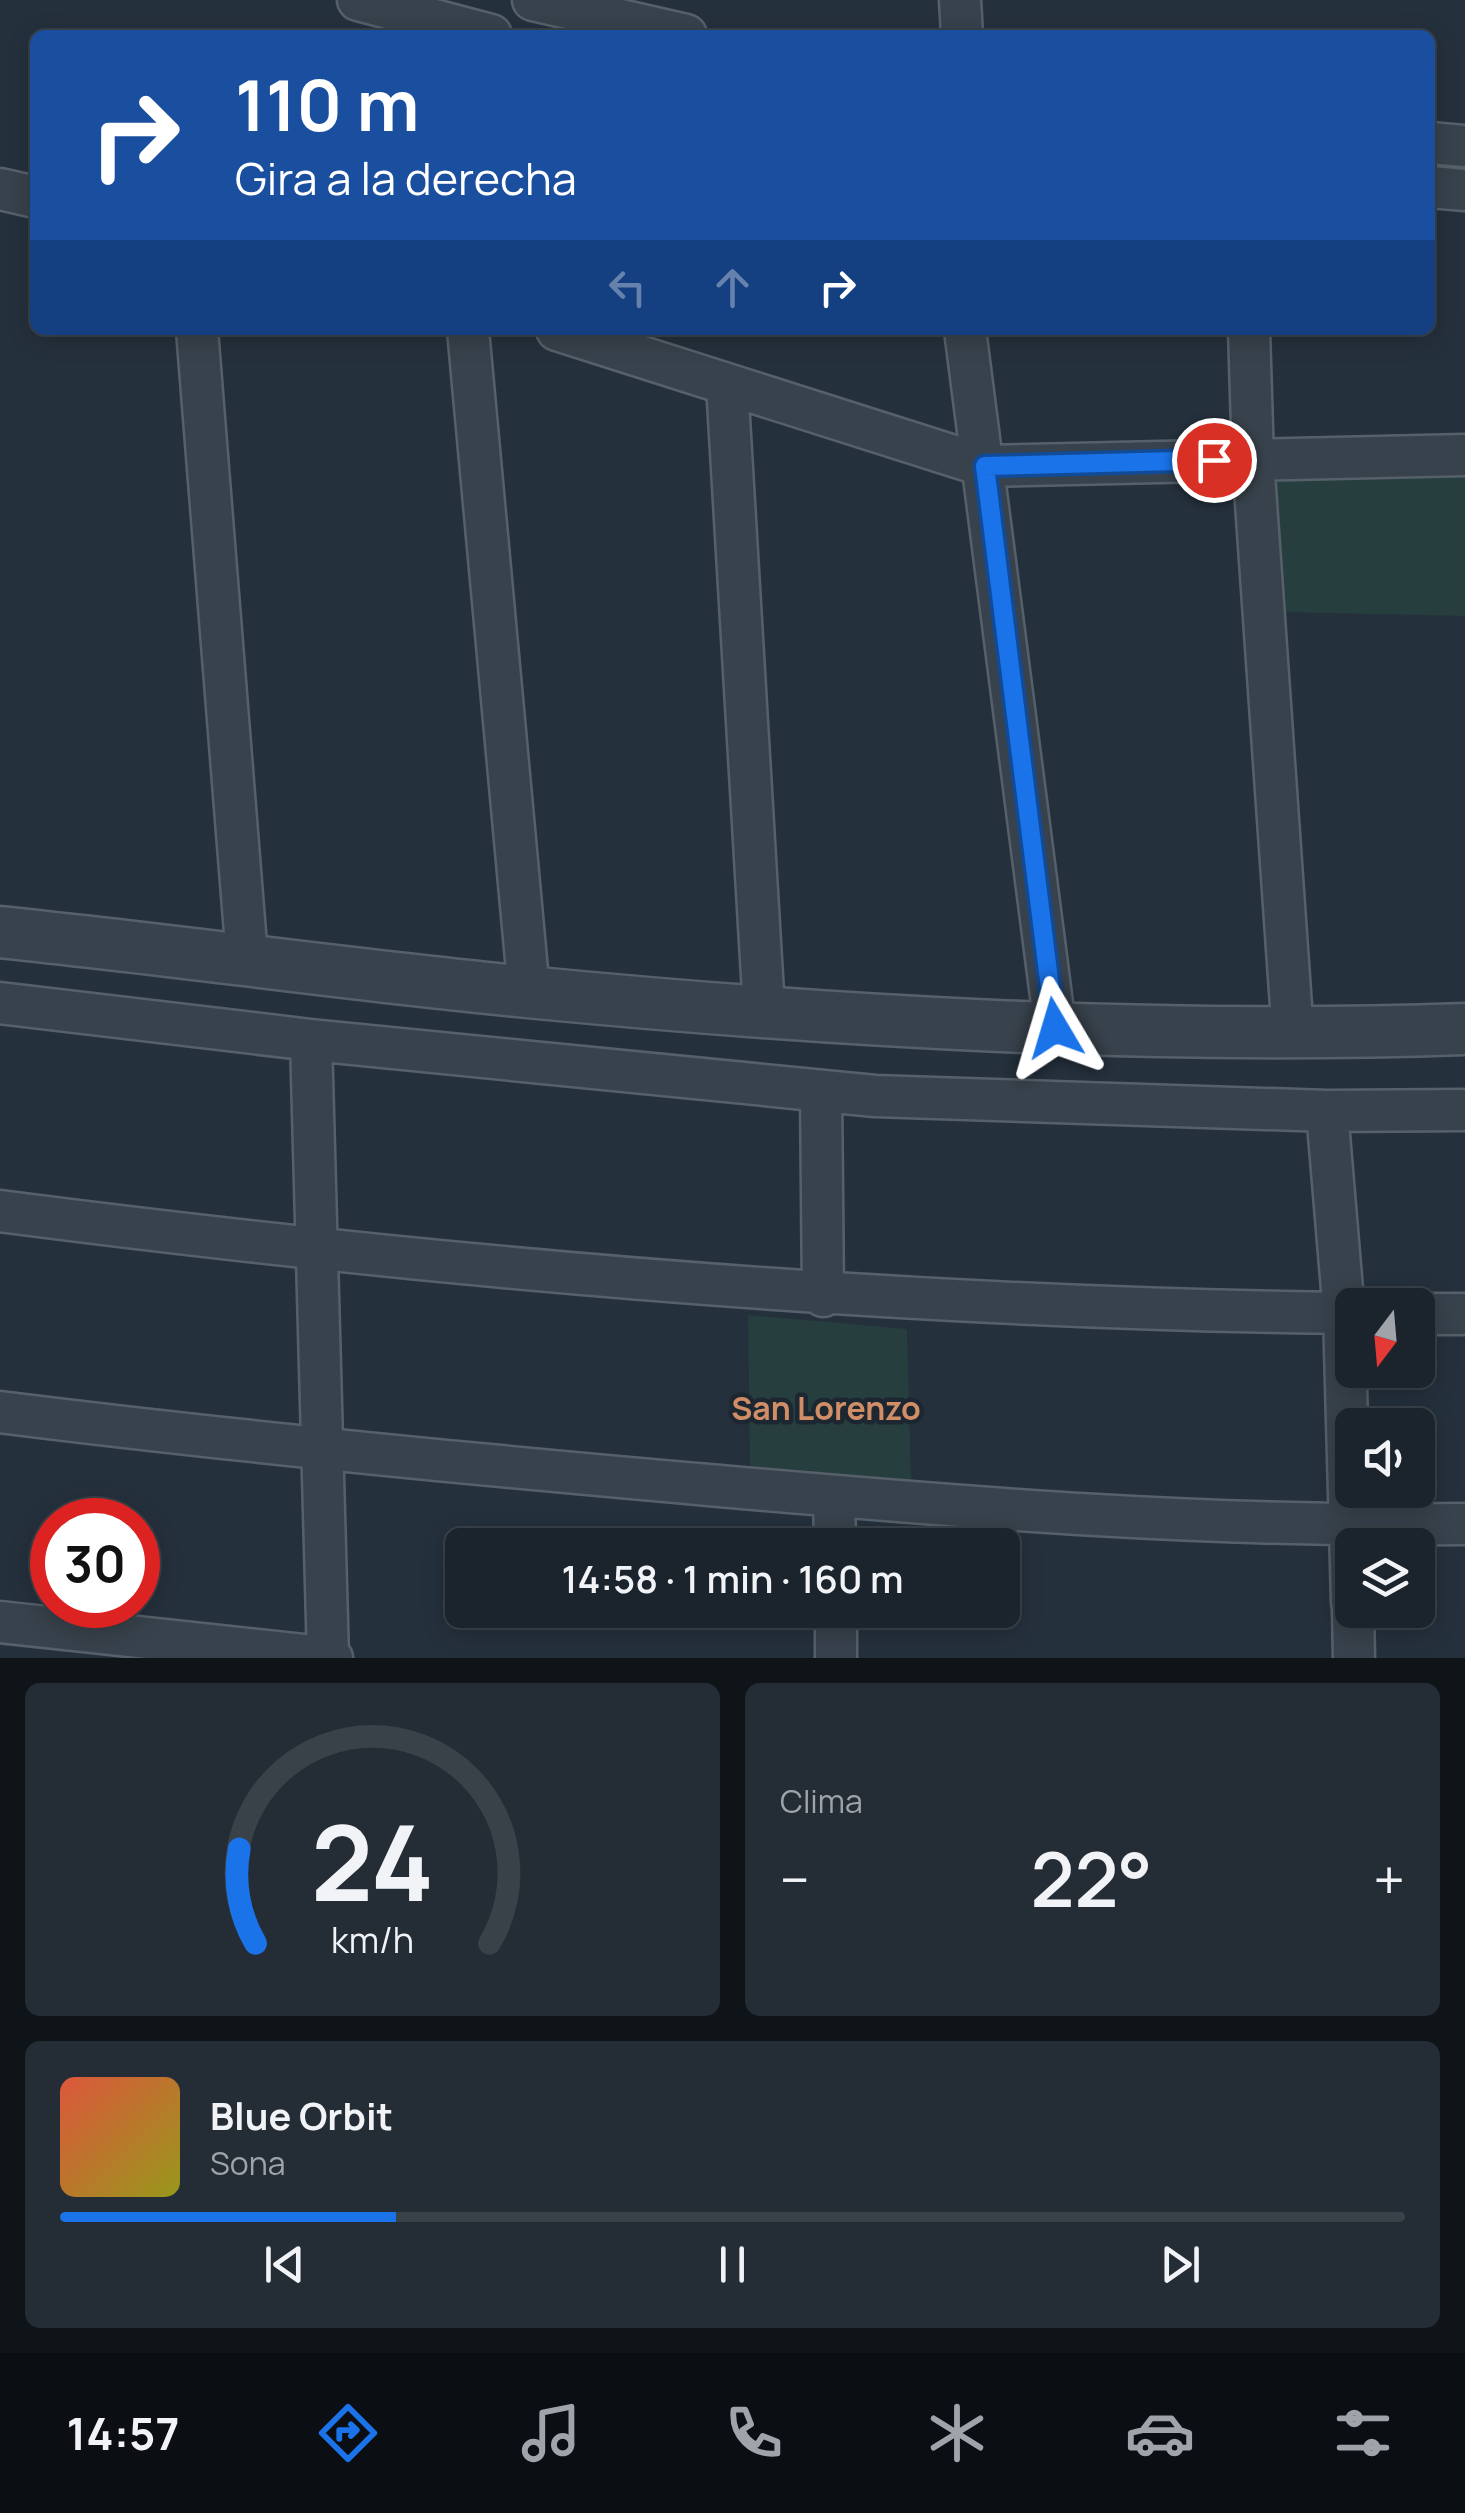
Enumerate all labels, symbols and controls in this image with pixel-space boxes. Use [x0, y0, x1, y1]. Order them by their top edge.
text: 110 m [235, 56, 419, 152]
icon: right [70, 70, 200, 200]
text: Gira a la derecha [235, 147, 577, 209]
icon: left [600, 260, 655, 315]
icon: ahead [705, 260, 760, 315]
icon: right [810, 260, 865, 315]
pin [1172, 418, 1257, 503]
icon: arrive [1187, 433, 1242, 488]
position arrow [1003, 976, 1107, 1080]
north arrow [1335, 1288, 1435, 1388]
map controls [1335, 1288, 1435, 1628]
district label: San Lorenzo [731, 1386, 921, 1430]
button: sound [1335, 1408, 1435, 1508]
speed limit sign: 30 [30, 1498, 160, 1628]
button: layers [1335, 1528, 1435, 1628]
text: 14:58 · 1 min · 160 m [562, 1552, 903, 1604]
text: Clima [780, 1779, 863, 1823]
text: 24 [311, 1790, 434, 1932]
text: 22° [1031, 1827, 1152, 1930]
text: − [780, 1841, 810, 1917]
text: + [1373, 1841, 1405, 1917]
text: km/h [331, 1915, 414, 1964]
text: Blue Orbit [210, 2089, 393, 2141]
text: Sona [210, 2141, 285, 2185]
icon: previous [257, 2237, 312, 2292]
icon: pause [705, 2237, 760, 2292]
icon: next [1153, 2237, 1208, 2292]
icon: directions [313, 2398, 383, 2468]
icon: music [516, 2398, 586, 2468]
icon: phone [719, 2398, 789, 2468]
icon: climate [922, 2398, 992, 2468]
icon: car [1125, 2398, 1195, 2468]
icon: filters [1328, 2398, 1398, 2468]
text: 14:57 [67, 2402, 179, 2464]

